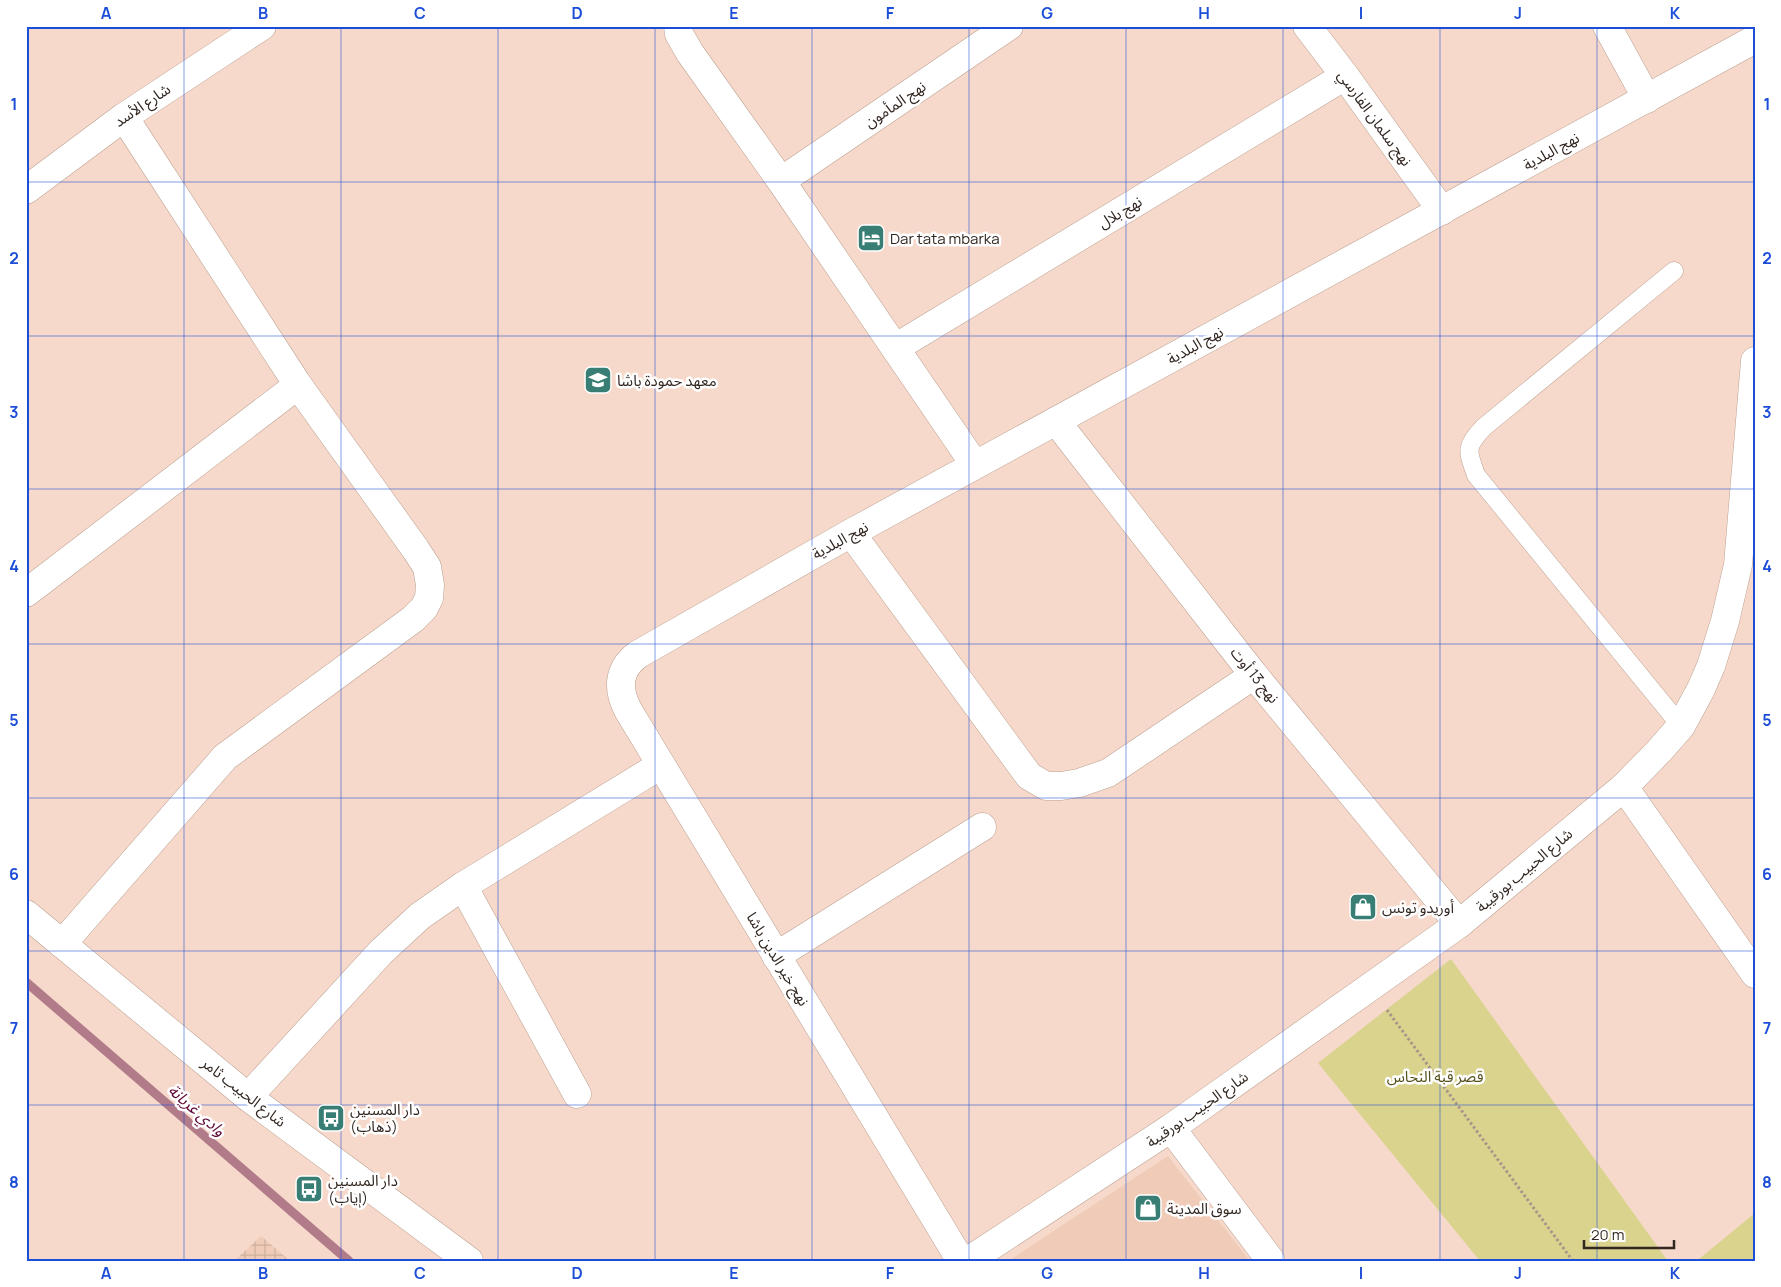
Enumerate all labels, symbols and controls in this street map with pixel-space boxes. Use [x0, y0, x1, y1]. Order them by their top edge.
text: A [101, 2, 112, 24]
text: B [258, 2, 268, 24]
text: C [414, 2, 426, 24]
text: D [571, 2, 583, 24]
text: E [729, 2, 739, 24]
text: F [886, 2, 895, 24]
text: G [1041, 2, 1053, 24]
text: H [1198, 2, 1210, 24]
text: I [1359, 2, 1363, 24]
text: J [1514, 2, 1522, 24]
text: K [1670, 2, 1681, 24]
street label: نهج سلمان الفارسي [1331, 66, 1417, 171]
street label: نهج المأمون [860, 76, 931, 134]
street label: شارع الأسد [109, 78, 176, 133]
text: 1 [10, 93, 18, 115]
text: 1 [1763, 93, 1771, 115]
street label: نهج البلدية [1519, 127, 1584, 177]
street label: نهج بلال [1094, 191, 1147, 235]
hotel icon: Dar tata mbarka [856, 223, 886, 253]
place label: Dar tata mbarka [890, 228, 1000, 249]
text: 2 [9, 247, 19, 269]
text: 2 [1762, 247, 1772, 269]
street label: نهج البلدية [1163, 321, 1228, 371]
school or university icon: معهد حمودة باشا [583, 365, 613, 395]
place label: معهد حمودة باشا [617, 370, 717, 391]
text: 3 [9, 401, 19, 423]
text: 3 [1762, 401, 1772, 423]
street label: نهج البلدية [808, 516, 873, 566]
text: 4 [9, 555, 19, 577]
text: 4 [1762, 555, 1772, 577]
street label: نهج 13 أوت [1224, 642, 1284, 709]
text: 5 [9, 709, 19, 731]
text: 5 [1762, 709, 1772, 731]
street label: شارع الحبيب بورقيبة [1471, 823, 1578, 918]
text: 6 [9, 863, 19, 885]
text: 6 [1762, 863, 1772, 885]
shop icon: أوريدو تونس [1348, 892, 1378, 922]
place label: أوريدو تونس [1382, 897, 1454, 918]
street label: نهج خير الدين باشا [740, 908, 814, 1011]
text: 7 [10, 1017, 18, 1039]
text: 7 [1763, 1017, 1771, 1039]
street label: شارع الحبيب ثامر [195, 1052, 291, 1133]
street label: شارع الحبيب بورقيبة [1142, 1066, 1254, 1154]
park label: قصر قبة النحاس [1387, 1066, 1484, 1087]
water label: وادي غريانة [162, 1079, 230, 1143]
place label: دار المسنين (ذهاب) [350, 1099, 420, 1137]
bus stop icon: دار المسنين (ذهاب) [316, 1103, 346, 1133]
place label: دار المسنين (إياب) [328, 1170, 398, 1208]
text: 8 [9, 1171, 19, 1193]
text: 8 [1762, 1171, 1772, 1193]
bus stop icon: دار المسنين (إياب) [294, 1174, 324, 1204]
shop icon: سوق المدينة [1133, 1193, 1163, 1223]
place label: سوق المدينة [1167, 1198, 1242, 1219]
scale bar [1584, 1217, 1674, 1249]
text: 20 m [1591, 1224, 1624, 1245]
text: A [101, 1262, 112, 1284]
text: B [258, 1262, 268, 1284]
text: C [414, 1262, 426, 1284]
text: D [571, 1262, 583, 1284]
text: E [729, 1262, 739, 1284]
text: F [886, 1262, 895, 1284]
text: G [1041, 1262, 1053, 1284]
text: H [1198, 1262, 1210, 1284]
text: I [1359, 1262, 1363, 1284]
text: J [1514, 1262, 1522, 1284]
text: K [1670, 1262, 1681, 1284]

